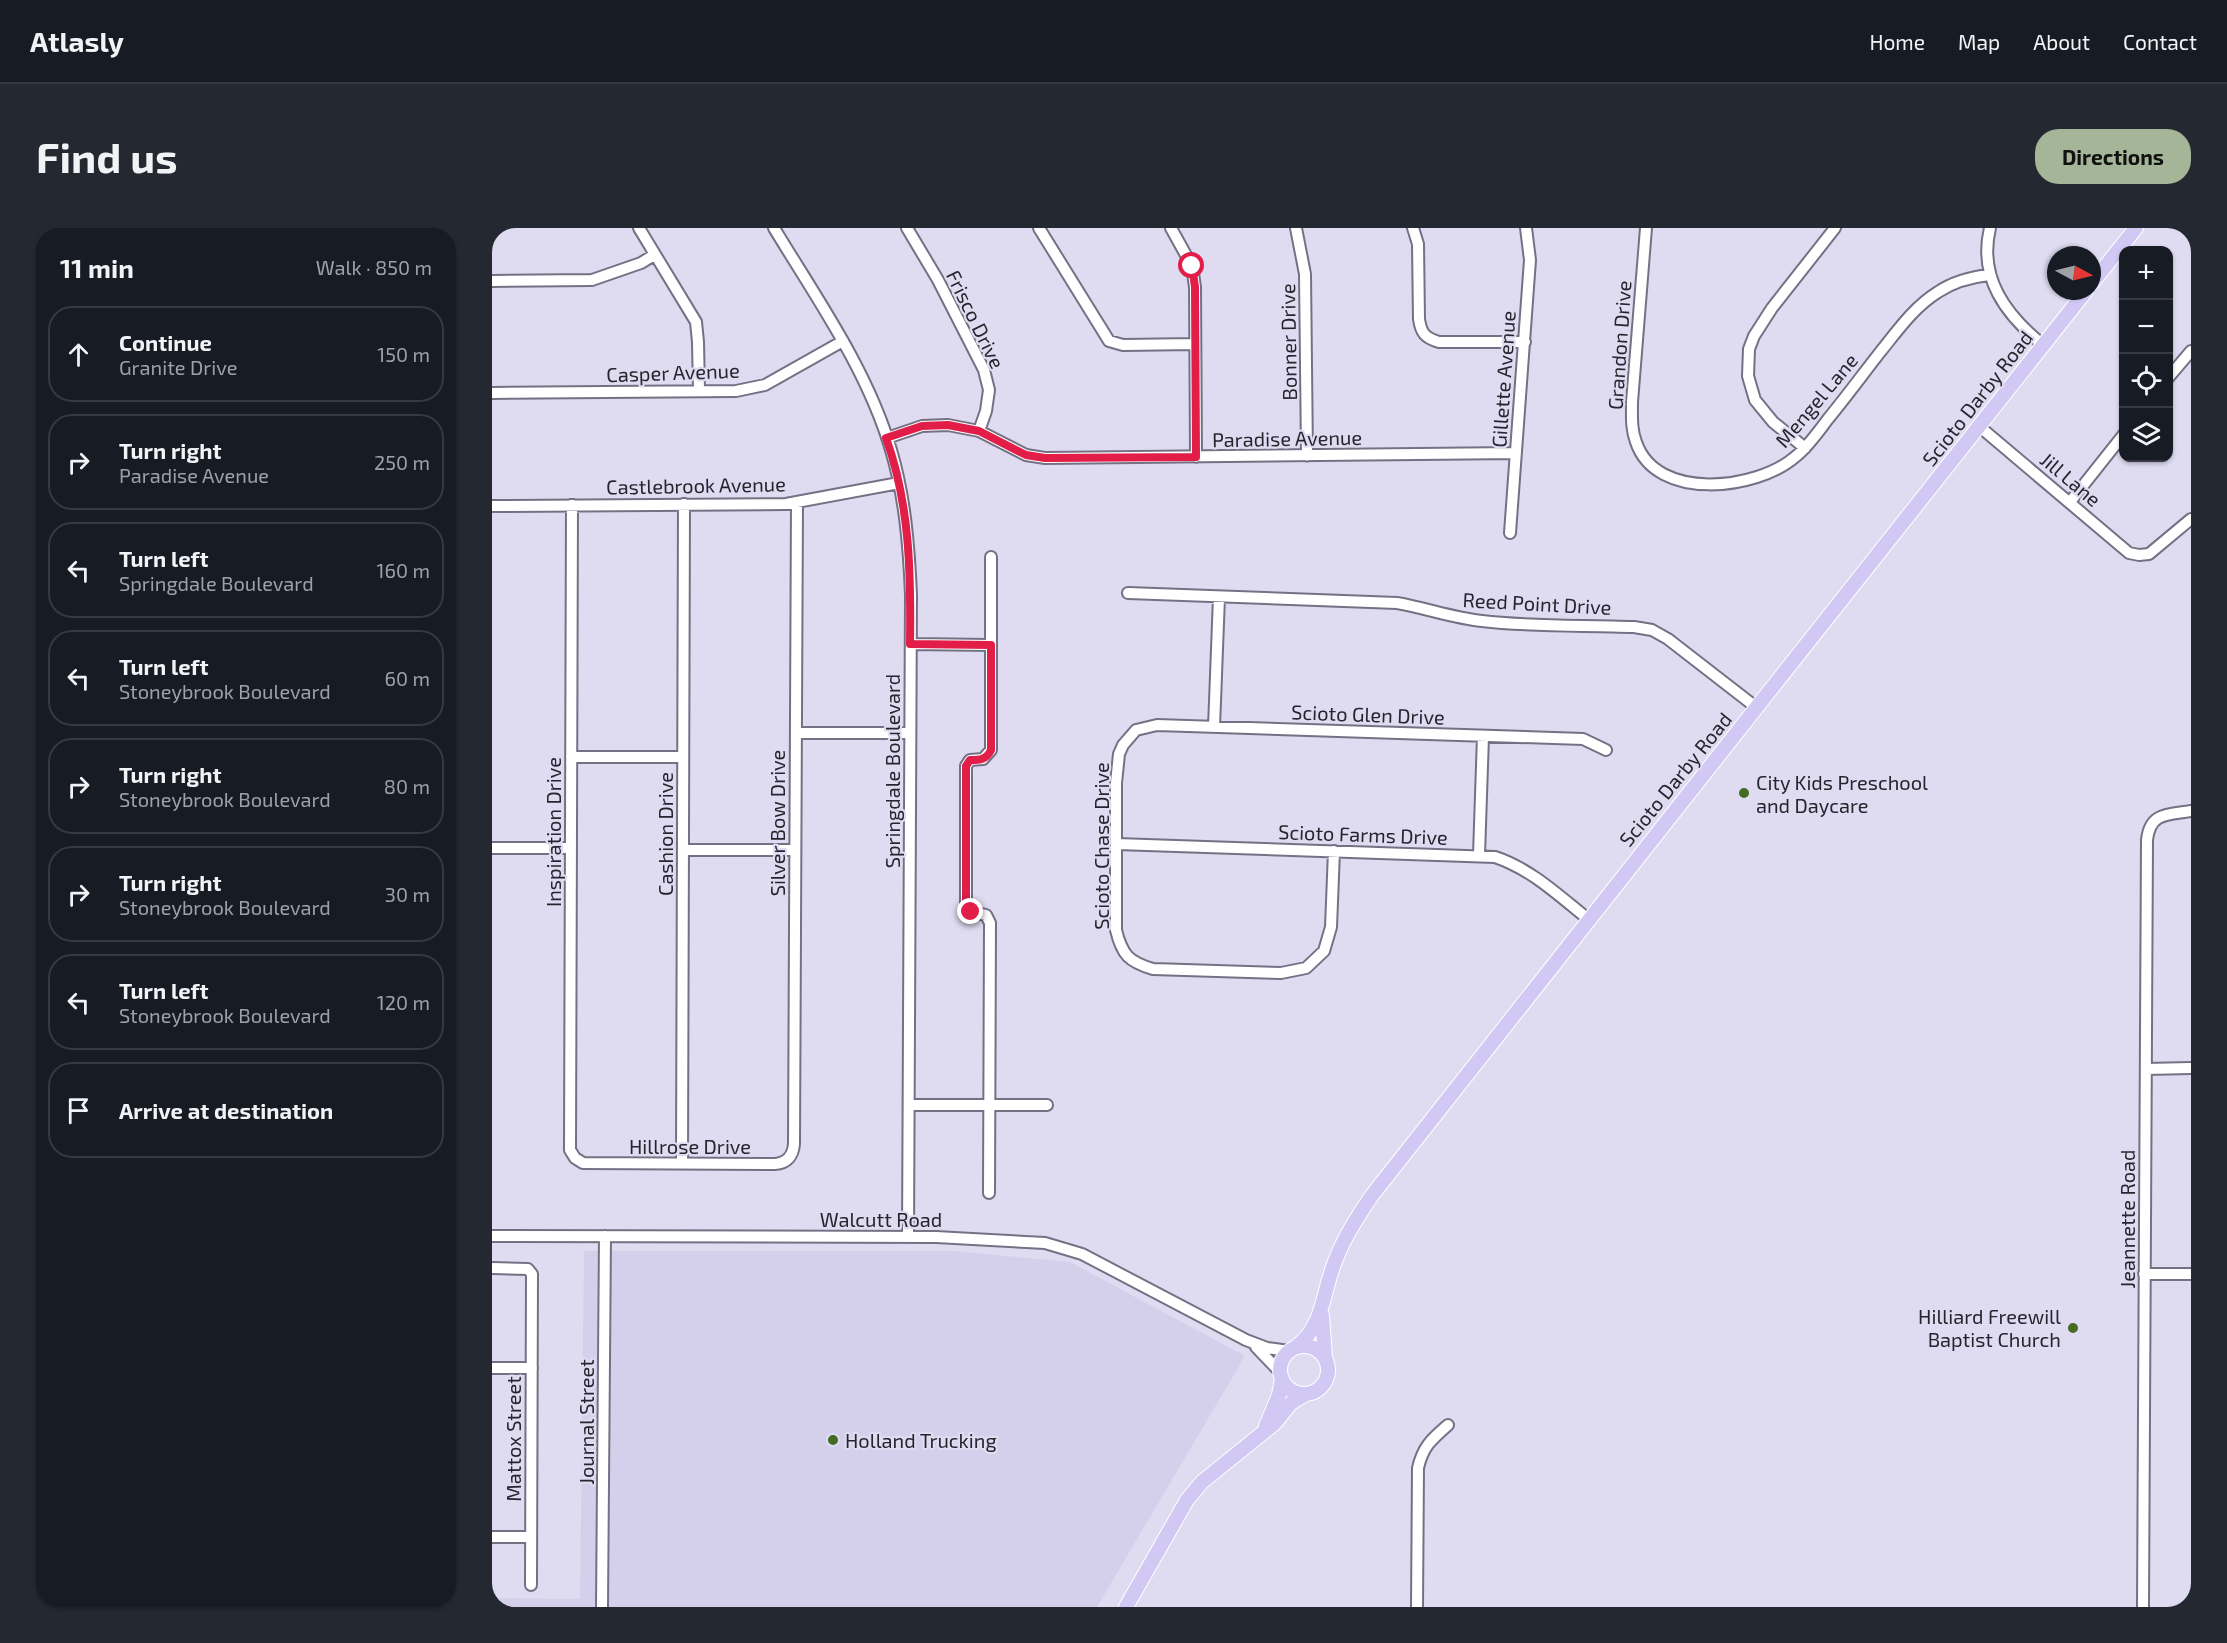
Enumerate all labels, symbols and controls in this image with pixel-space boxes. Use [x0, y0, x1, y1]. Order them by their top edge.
text: Atlasly [30, 24, 124, 58]
text: Home [1869, 29, 1925, 54]
text: Map [1958, 29, 2000, 54]
text: About [2033, 29, 2090, 54]
text: Contact [2123, 29, 2197, 54]
button: Directions [2035, 129, 2191, 184]
text: Find us [36, 131, 178, 181]
north arrow [2047, 246, 2101, 300]
map controls [2119, 246, 2173, 462]
button: + [2119, 246, 2173, 300]
text: 11 min [60, 252, 134, 283]
route start [1178, 252, 1204, 278]
text: Walk · 850 m [316, 255, 432, 279]
street label: Frisco Drive [942, 266, 1010, 372]
street label: Grandon Drive [1603, 280, 1635, 410]
street label: Bonner Drive [1275, 283, 1301, 401]
button: − [2119, 300, 2173, 354]
street label: Gillette Avenue [1486, 310, 1520, 448]
street label: Scioto Darby Road [1917, 326, 2037, 470]
text: Continue [119, 329, 212, 355]
icon: ahead [62, 338, 95, 371]
text: 150 m [377, 342, 430, 366]
street label: Mengel Lane [1770, 348, 1862, 452]
button: locate [2119, 354, 2173, 408]
text: Granite Drive [119, 355, 237, 379]
street label: Casper Avenue [606, 358, 740, 386]
button: layers [2119, 408, 2173, 462]
street label: Paradise Avenue [1212, 425, 1362, 451]
text: Turn right [119, 437, 221, 463]
icon: right [62, 446, 95, 479]
street label: Jill Lane [2036, 447, 2106, 511]
text: 250 m [374, 450, 430, 474]
text: Paradise Avenue [119, 463, 269, 487]
street label: Castlebrook Avenue [606, 471, 786, 499]
text: Turn left [119, 545, 208, 571]
icon: left [62, 554, 95, 587]
text: 160 m [377, 558, 430, 582]
text: Springdale Boulevard [119, 571, 314, 595]
street label: Reed Point Drive [1462, 587, 1612, 619]
text: Turn left [119, 653, 208, 679]
icon: left [62, 662, 95, 695]
text: 60 m [385, 666, 430, 690]
street label: Springdale Boulevard [880, 674, 904, 868]
text: Stoneybrook Boulevard [119, 679, 331, 703]
street label: Scioto Glen Drive [1291, 699, 1445, 729]
street label: Scioto Darby Road [1614, 707, 1736, 851]
street label: Silver Bow Drive [765, 750, 789, 896]
street label: Inspiration Drive [541, 757, 565, 907]
text: Turn right [119, 761, 221, 787]
street label: Scioto Chase Drive [1089, 762, 1113, 930]
icon: right [62, 770, 95, 803]
place label: City Kids Preschool and Daycare [1756, 770, 1928, 817]
street label: Cashion Drive [653, 772, 677, 896]
text: 80 m [384, 774, 430, 798]
marker: City Kids Preschool and Daycare [1737, 786, 1751, 800]
text: Stoneybrook Boulevard [119, 787, 331, 811]
street label: Scioto Farms Drive [1278, 819, 1448, 849]
text: Turn right [119, 869, 221, 895]
icon: right [62, 878, 95, 911]
text: 30 m [385, 882, 430, 906]
text: Stoneybrook Boulevard [119, 895, 331, 919]
route end [957, 898, 983, 924]
text: Turn left [119, 977, 208, 1003]
icon: left [62, 986, 95, 1019]
text: 120 m [377, 990, 430, 1014]
text: Stoneybrook Boulevard [119, 1003, 331, 1027]
icon: arrive [62, 1094, 95, 1127]
text: Arrive at destination [119, 1097, 333, 1123]
street label: Hillrose Drive [629, 1134, 751, 1158]
street label: Jeannette Road [2115, 1150, 2139, 1289]
street label: Walcutt Road [820, 1207, 942, 1231]
place label: Hilliard Freewill Baptist Church [1918, 1304, 2061, 1351]
marker: Hilliard Freewill Baptist Church [2066, 1321, 2080, 1335]
street label: Journal Street [574, 1359, 598, 1485]
street label: Mattox Street [501, 1376, 525, 1502]
place label: Holland Trucking [845, 1428, 997, 1452]
marker: Holland Trucking [826, 1433, 840, 1447]

